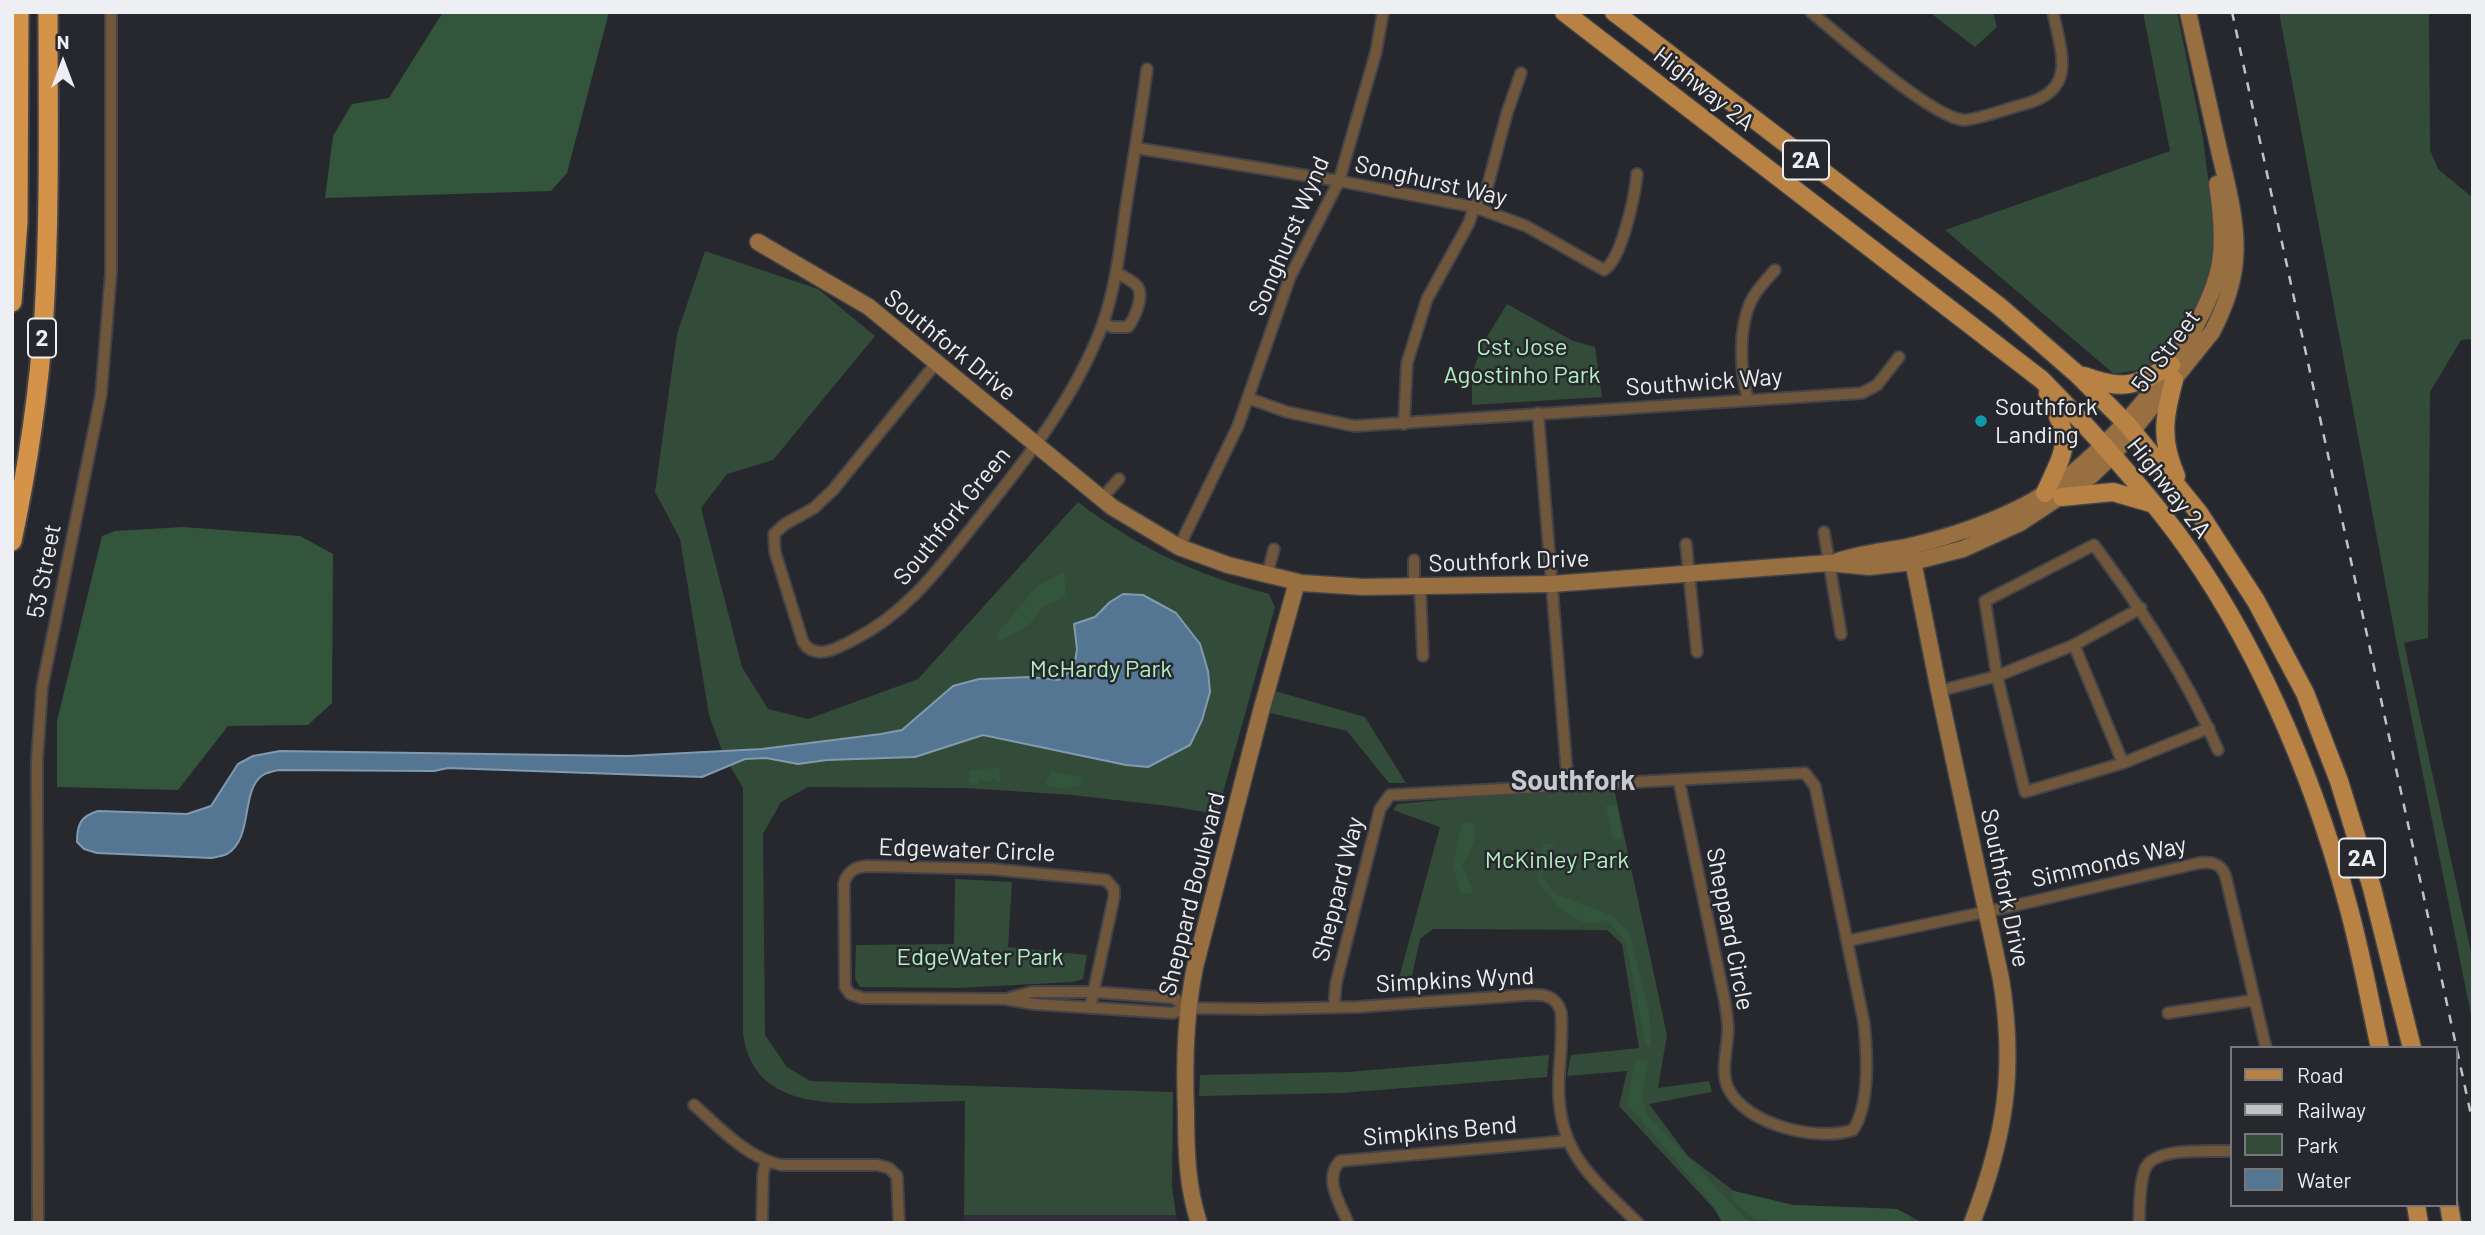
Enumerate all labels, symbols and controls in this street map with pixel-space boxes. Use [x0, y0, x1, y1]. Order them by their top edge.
north arrow [28, 28, 98, 98]
text: N [57, 30, 69, 53]
street label: Highway 2A [1648, 41, 1760, 137]
road number: 2A [1783, 140, 1829, 180]
street label: Songhurst Way [1352, 149, 1510, 213]
street label: Songhurst Wynd [1242, 152, 1336, 320]
street label: Southfork Drive [878, 283, 1022, 407]
street label: 50 Street [2126, 304, 2206, 398]
road number: 2 [28, 318, 56, 358]
park label: Cst Jose Agostinho Park [1443, 333, 1601, 389]
street label: Southwick Way [1625, 362, 1783, 402]
place label: Southfork Landing [1995, 393, 2098, 449]
marker: Southfork Landing [1973, 413, 1989, 429]
street label: Highway 2A [2121, 432, 2217, 544]
street label: Southfork Green [887, 441, 1017, 591]
street label: 53 Street [21, 522, 67, 620]
street label: Southfork Drive [1428, 544, 1590, 578]
park label: McHardy Park [1030, 655, 1172, 683]
district label: Southfork [1511, 764, 1635, 798]
street label: Sheppard Boulevard [1153, 789, 1231, 999]
street label: Southfork Drive [1974, 806, 2036, 970]
street label: Sheppard Way [1306, 814, 1370, 964]
street label: Simmonds Way [2029, 830, 2189, 894]
street label: Edgewater Circle [878, 833, 1056, 867]
road number: 2A [2339, 838, 2385, 878]
street label: Sheppard Circle [1700, 845, 1760, 1013]
park label: McKinley Park [1485, 846, 1629, 874]
park label: EdgeWater Park [896, 943, 1064, 971]
street label: Simpkins Wynd [1375, 961, 1535, 999]
legend [2230, 1046, 2457, 1207]
text: Road [2297, 1062, 2343, 1087]
text: Railway [2297, 1097, 2366, 1122]
street label: Simpkins Bend [1362, 1110, 1518, 1152]
text: Park [2297, 1132, 2338, 1157]
text: Water [2297, 1167, 2351, 1192]

